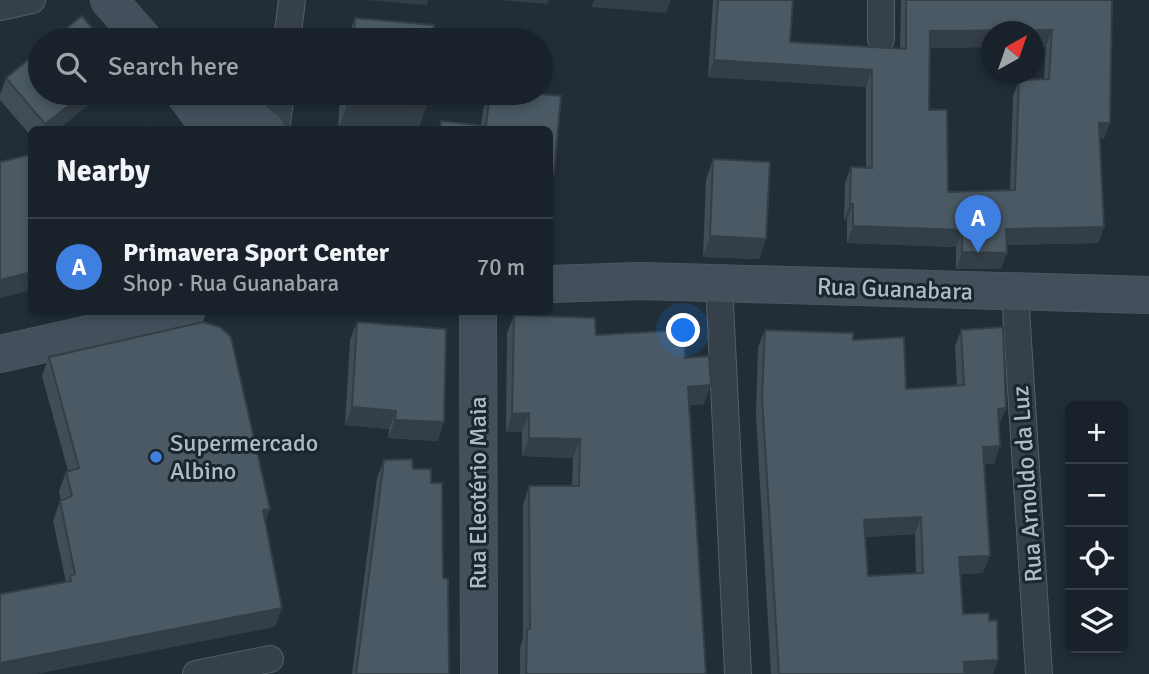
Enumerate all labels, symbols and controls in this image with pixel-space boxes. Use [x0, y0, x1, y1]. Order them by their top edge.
north arrow [981, 21, 1044, 84]
search box [28, 28, 553, 105]
icon: search [52, 48, 90, 86]
text: Search here [108, 51, 239, 83]
text: Nearby [56, 153, 150, 190]
pin: A [955, 195, 1001, 253]
text: Primavera Sport Center [123, 237, 389, 269]
text: A [72, 253, 86, 282]
text: 70 m [477, 253, 525, 282]
text: Shop · Rua Guanabara [123, 269, 339, 298]
street label: Rua Guanabara [816, 271, 974, 307]
your location [666, 313, 700, 347]
street label: Rua Arnoldo da Luz [1005, 385, 1049, 583]
street label: Rua Eleotério Maia [463, 396, 493, 590]
map controls [1065, 401, 1128, 653]
button: + [1065, 401, 1128, 464]
place label: Supermercado Albino [170, 428, 318, 486]
marker: Supermercado Albino [148, 449, 164, 465]
button: − [1065, 464, 1128, 527]
button: locate [1065, 527, 1128, 590]
button: layers [1065, 590, 1128, 653]

